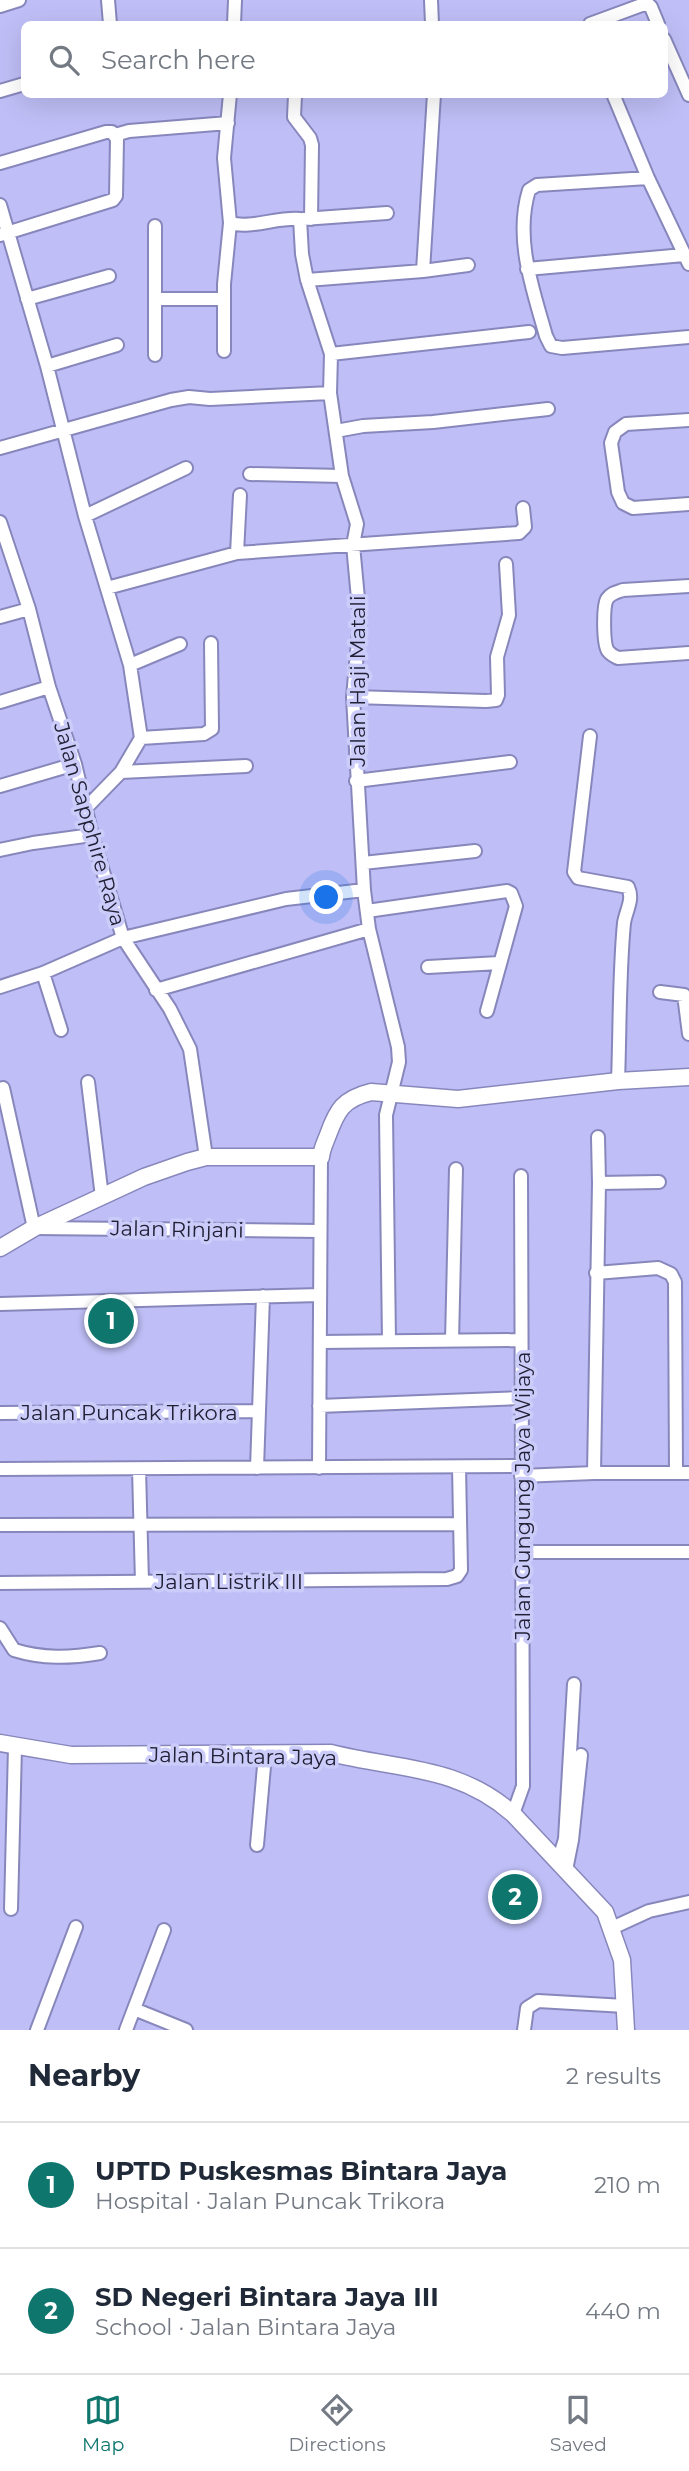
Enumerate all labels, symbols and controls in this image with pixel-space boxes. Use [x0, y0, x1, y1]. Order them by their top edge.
search box [21, 21, 668, 98]
icon: search [45, 41, 83, 79]
text: Search here [101, 44, 256, 76]
street label: Jalan Haji Matali [345, 595, 370, 768]
street label: Jalan Sapphire Raya [49, 718, 131, 929]
your location [309, 880, 343, 914]
street label: Jalan Rinjani [109, 1215, 244, 1243]
pin: 1 [88, 1295, 134, 1347]
street label: Jalan Gungung Jaya Wijaya [510, 1352, 535, 1641]
street label: Jalan Puncak Trikora [19, 1400, 238, 1425]
street label: Jalan Listrik III [154, 1569, 303, 1594]
street label: Jalan Bintara Jaya [148, 1742, 337, 1770]
pin: 2 [492, 1871, 538, 1923]
text: Nearby [28, 2057, 140, 2094]
text: 2 results [566, 2062, 661, 2090]
text: UPTD Puskesmas Bintara Jaya [95, 2155, 507, 2187]
text: 1 [46, 2171, 56, 2199]
text: 210 m [594, 2171, 661, 2199]
text: Hospital · Jalan Puncak Trikora [95, 2187, 445, 2215]
text: SD Negeri Bintara Jaya III [95, 2281, 439, 2313]
text: 2 [44, 2297, 58, 2325]
text: 440 m [585, 2297, 661, 2325]
text: School · Jalan Bintara Jaya [95, 2313, 396, 2341]
tab: Map [82, 2391, 124, 2456]
tab: Directions [288, 2391, 386, 2456]
tab: Saved [550, 2391, 607, 2456]

